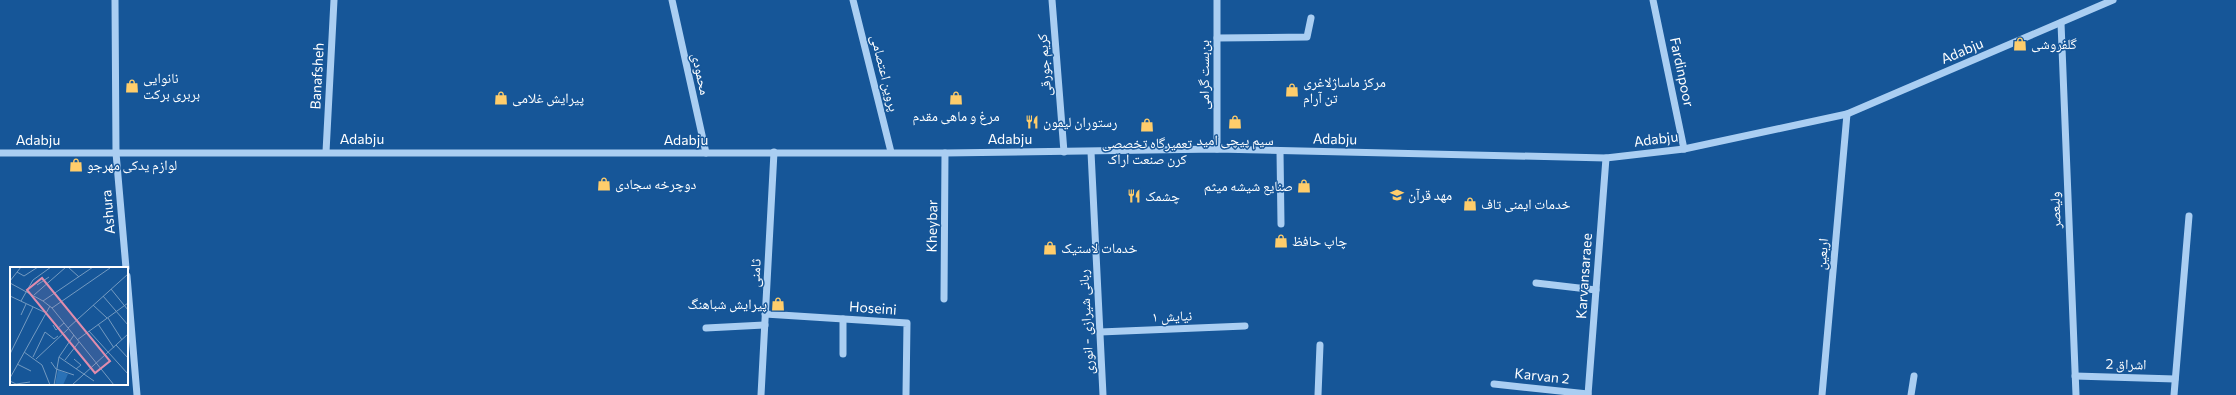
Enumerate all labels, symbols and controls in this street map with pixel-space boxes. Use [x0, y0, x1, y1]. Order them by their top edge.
street label: پروین اعتصامی [867, 33, 903, 114]
street label: کریم جورقی [1033, 33, 1056, 97]
street label: Adabju [1938, 34, 1986, 67]
place label: گلفروشی [2031, 35, 2077, 53]
street label: Fardinpoor [1667, 36, 1698, 109]
shop icon: گلفروشی [2012, 36, 2028, 52]
street label: بن‌بست گرامی [1195, 40, 1213, 110]
street label: Banafsheh [306, 42, 327, 110]
street label: محمودی [688, 51, 714, 97]
place label: نانوایی بربری برکت [143, 69, 200, 103]
place label: مرکز ماساژلاغری تن آرام [1303, 73, 1386, 108]
shop icon: نانوایی بربری برکت [124, 78, 140, 94]
shop icon: مرکز ماساژلاغری تن آرام [1284, 82, 1300, 98]
place label: پیرایش غلامی [512, 89, 584, 107]
shop icon: پیرایش غلامی [493, 90, 509, 106]
shop icon: مرغ و ماهی مقدم [948, 90, 964, 106]
place label: مرغ و ماهی مقدم [912, 107, 1000, 126]
place label: رستوران لیمون [1043, 113, 1117, 131]
restaurant icon: رستوران لیمون [1024, 114, 1040, 130]
shop icon: سیم پیچی امید [1227, 114, 1243, 130]
shop icon: تعمیرگاه تخصصی کرن صنعت اراک [1139, 117, 1155, 133]
street label: Adabju [1633, 127, 1679, 150]
street label: Adabju [340, 130, 384, 147]
street label: Adabju [988, 130, 1032, 147]
street label: Adabju [1313, 130, 1357, 147]
street label: Adabju [16, 131, 60, 148]
street label: Adabju [664, 131, 708, 148]
place label: سیم پیچی امید [1196, 131, 1274, 150]
place label: تعمیرگاه تخصصی کرن صنعت اراک [1102, 134, 1192, 168]
place label: لوازم یدکی مهرجو [87, 156, 177, 175]
shop icon: لوازم یدکی مهرجو [68, 157, 84, 173]
place label: دوچرخه سجادی [615, 175, 697, 193]
shop icon: دوچرخه سجادی [596, 176, 612, 192]
place label: صنایع شیشه میثم [1204, 177, 1293, 196]
shop icon: صنایع شیشه میثم [1296, 178, 1312, 194]
place label: مهد قرآن [1408, 186, 1452, 204]
place label: چشمک [1145, 187, 1180, 205]
school or university icon: مهد قرآن [1389, 187, 1405, 203]
restaurant icon: چشمک [1126, 188, 1142, 204]
street label: Ashura [97, 189, 118, 235]
street label: ولیعصر [2045, 191, 2065, 230]
place label: خدمات ایمنی تاف [1481, 195, 1571, 213]
shop icon: خدمات ایمنی تاف [1462, 196, 1478, 212]
street label: Kheybar [923, 199, 940, 253]
place label: چاپ حافظ [1292, 232, 1347, 250]
shop icon: چاپ حافظ [1273, 233, 1289, 249]
street label: Karvansaraee [1572, 233, 1595, 319]
street label: اربعین [1812, 237, 1832, 271]
place label: خدمات لاستیک [1061, 239, 1137, 256]
shop icon: خدمات لاستیک [1042, 240, 1058, 256]
street label: ثامنی [745, 258, 765, 288]
inset map [10, 267, 128, 385]
street label: ربانی شیرازی - انوری [1074, 269, 1098, 375]
place label: پیرایش شباهنگ [688, 295, 767, 313]
shop icon: پیرایش شباهنگ [770, 296, 786, 312]
street label: Hoseini [849, 297, 897, 318]
street label: نیایش ۱ [1151, 306, 1193, 326]
street label: اشراق 2 [2105, 355, 2147, 373]
street label: Karvan 2 [1514, 364, 1571, 387]

